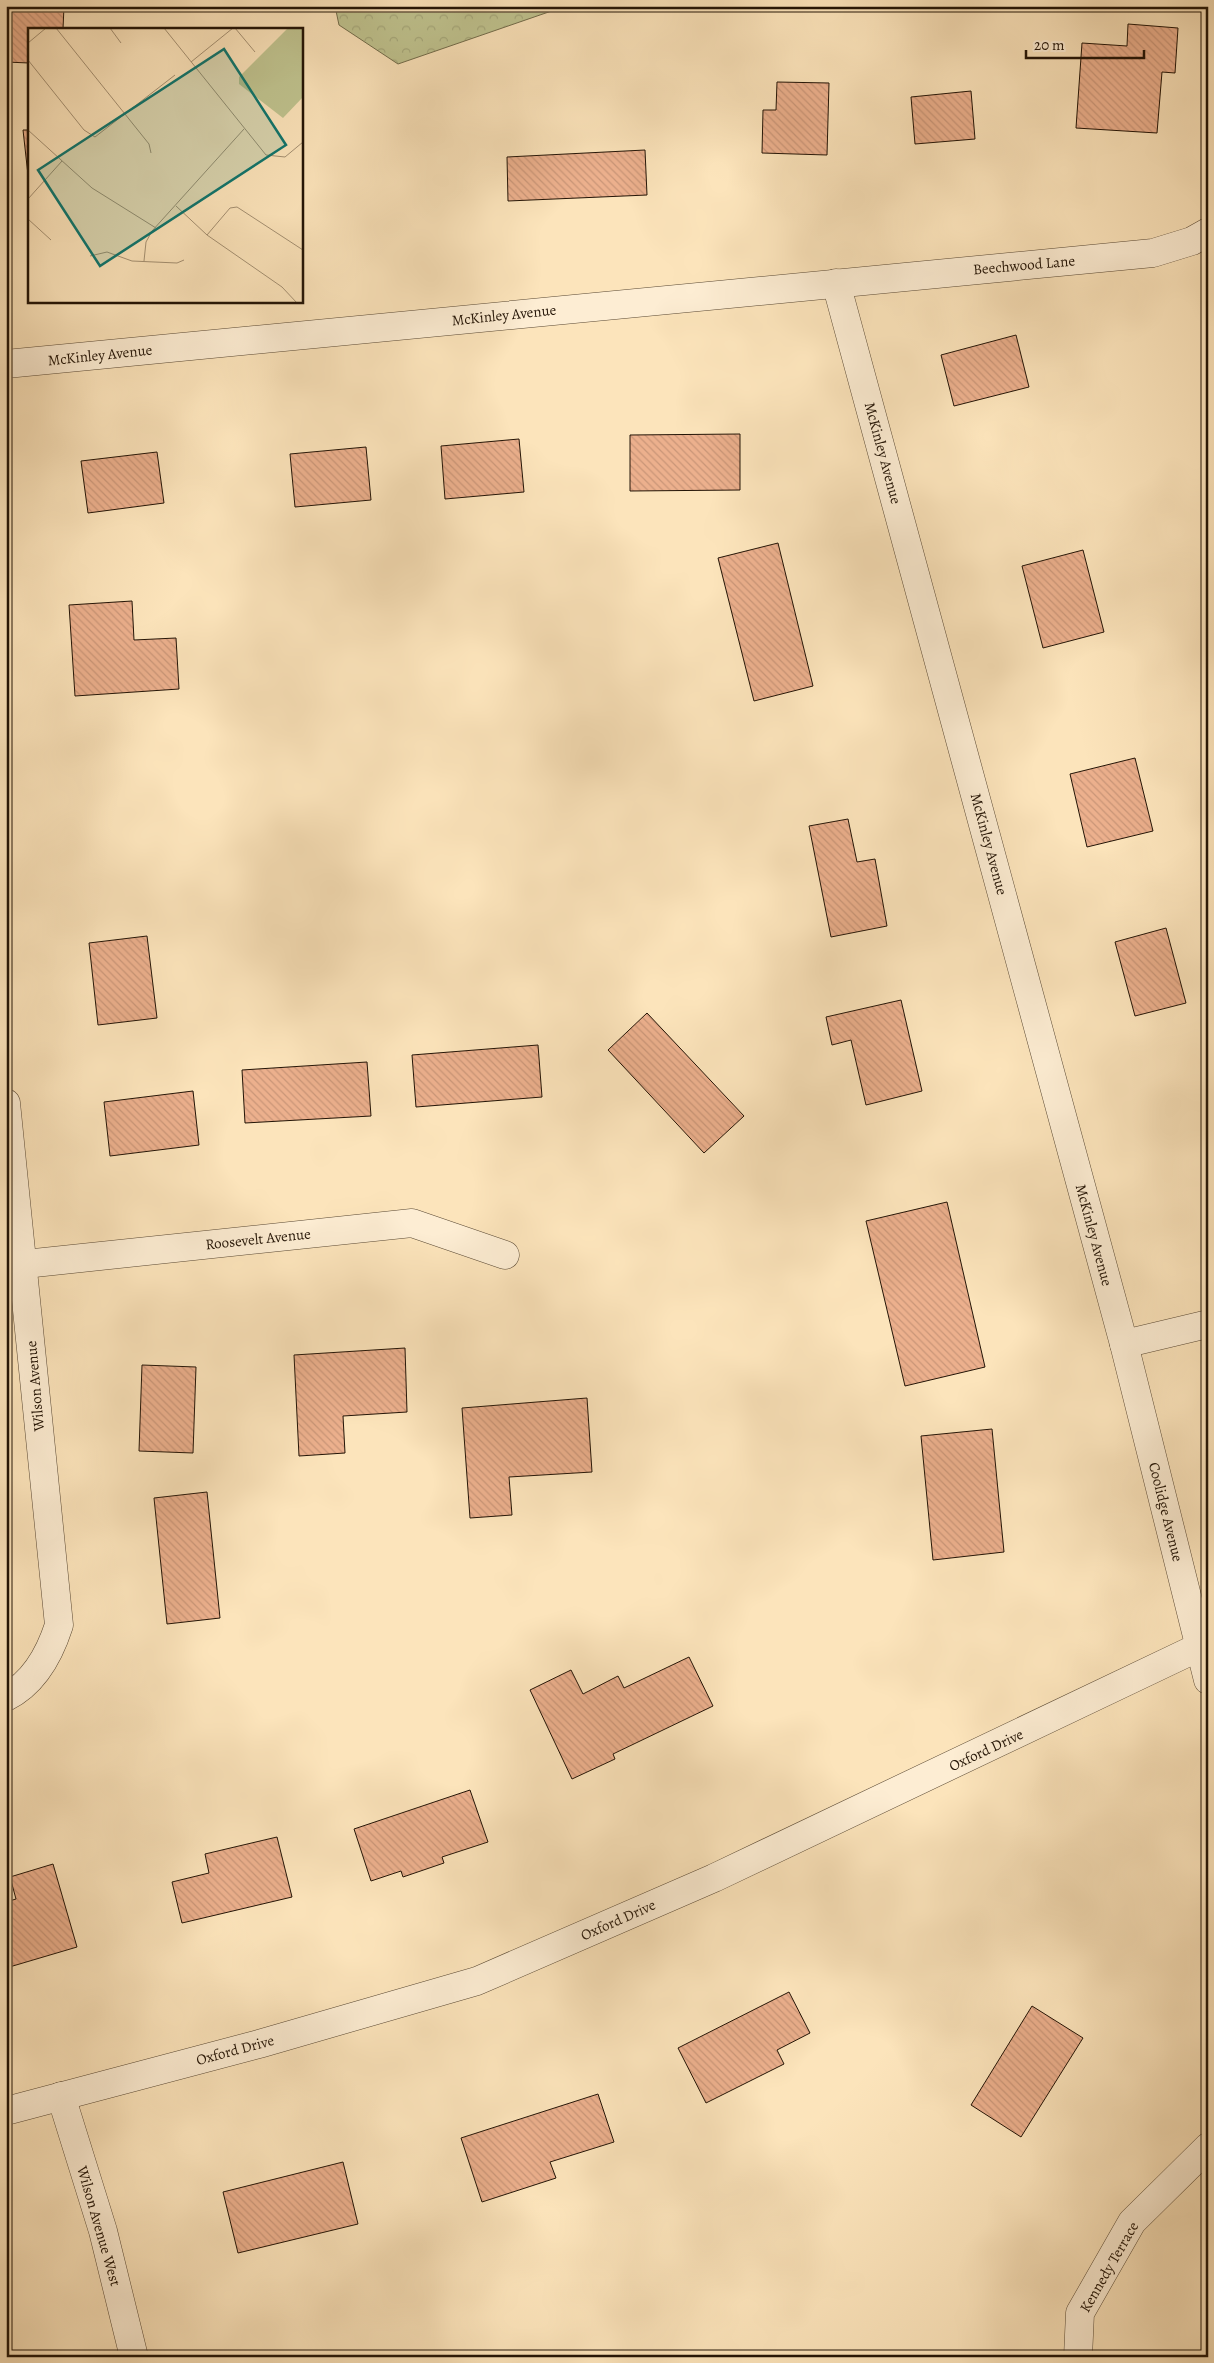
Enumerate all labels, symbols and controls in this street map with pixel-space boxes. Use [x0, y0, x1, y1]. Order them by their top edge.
inset map [28, 28, 302, 302]
scale bar [1026, 28, 1144, 60]
text: 20 m [1034, 35, 1065, 55]
street label: Beechwood Lane [972, 251, 1076, 279]
street label: McKinley Avenue [451, 300, 557, 330]
street label: McKinley Avenue [47, 340, 153, 370]
street label: McKinley Avenue [860, 400, 906, 507]
street label: McKinley Avenue [966, 791, 1012, 898]
street label: McKinley Avenue [1071, 1182, 1117, 1289]
street label: Roosevelt Avenue [204, 1223, 312, 1254]
street label: Wilson Avenue [21, 1340, 49, 1433]
street label: Coolidge Avenue [1144, 1460, 1188, 1564]
street label: Oxford Drive [946, 1724, 1027, 1776]
street label: Oxford Drive [577, 1894, 659, 1945]
street label: Oxford Drive [194, 2030, 276, 2070]
street label: Wilson Avenue West [72, 2163, 126, 2288]
street label: Kennedy Terrace [1075, 2218, 1143, 2316]

